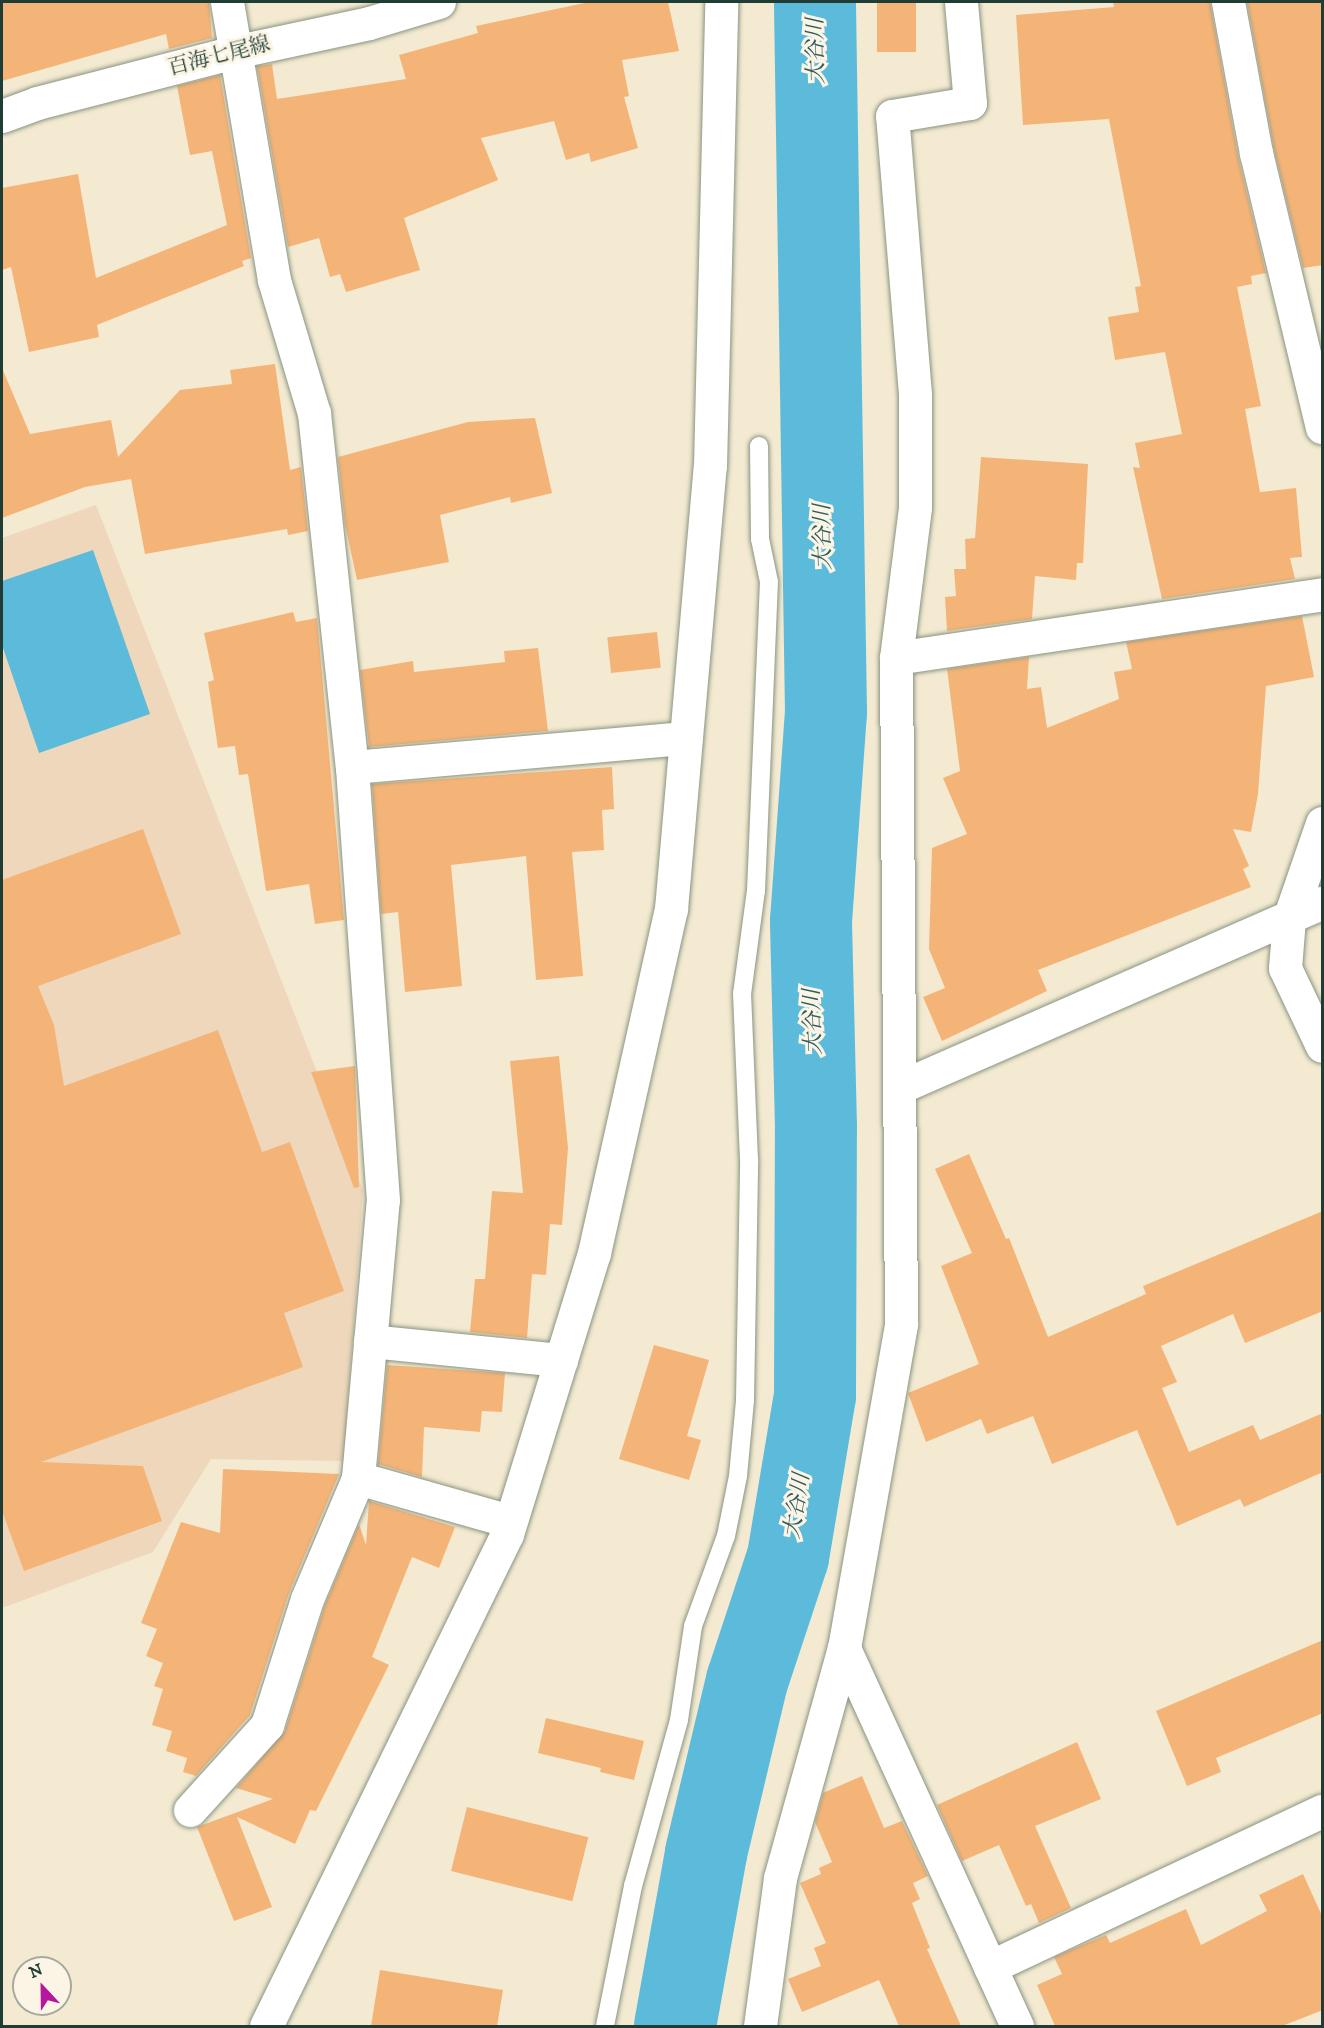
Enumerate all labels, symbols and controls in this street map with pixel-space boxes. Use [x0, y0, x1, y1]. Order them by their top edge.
water label: 大谷川 [802, 18, 830, 84]
street label: 百海七尾線 [165, 31, 273, 81]
water label: 大谷川 [809, 504, 837, 570]
water label: 大谷川 [799, 989, 827, 1055]
water label: 大谷川 [779, 1471, 815, 1541]
north arrow [12, 1956, 72, 2016]
text: N [26, 1959, 46, 1983]

